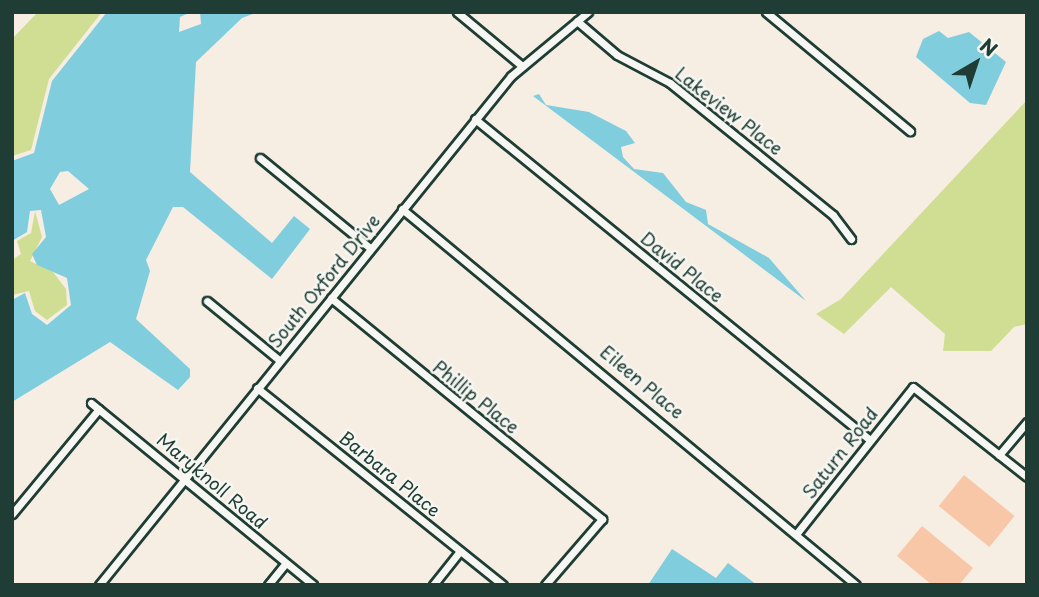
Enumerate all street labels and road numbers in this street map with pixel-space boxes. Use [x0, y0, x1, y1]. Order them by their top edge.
street label: Lakeview Place [671, 62, 787, 160]
street label: South Oxford Drive [263, 210, 385, 352]
street label: David Place [636, 227, 728, 307]
street label: Eileen Place [595, 340, 689, 424]
street label: Phillip Place [429, 356, 523, 438]
street label: Saturn Road [798, 403, 882, 503]
street label: Barbara Place [335, 427, 445, 521]
street label: Maryknoll Road [152, 429, 272, 533]

